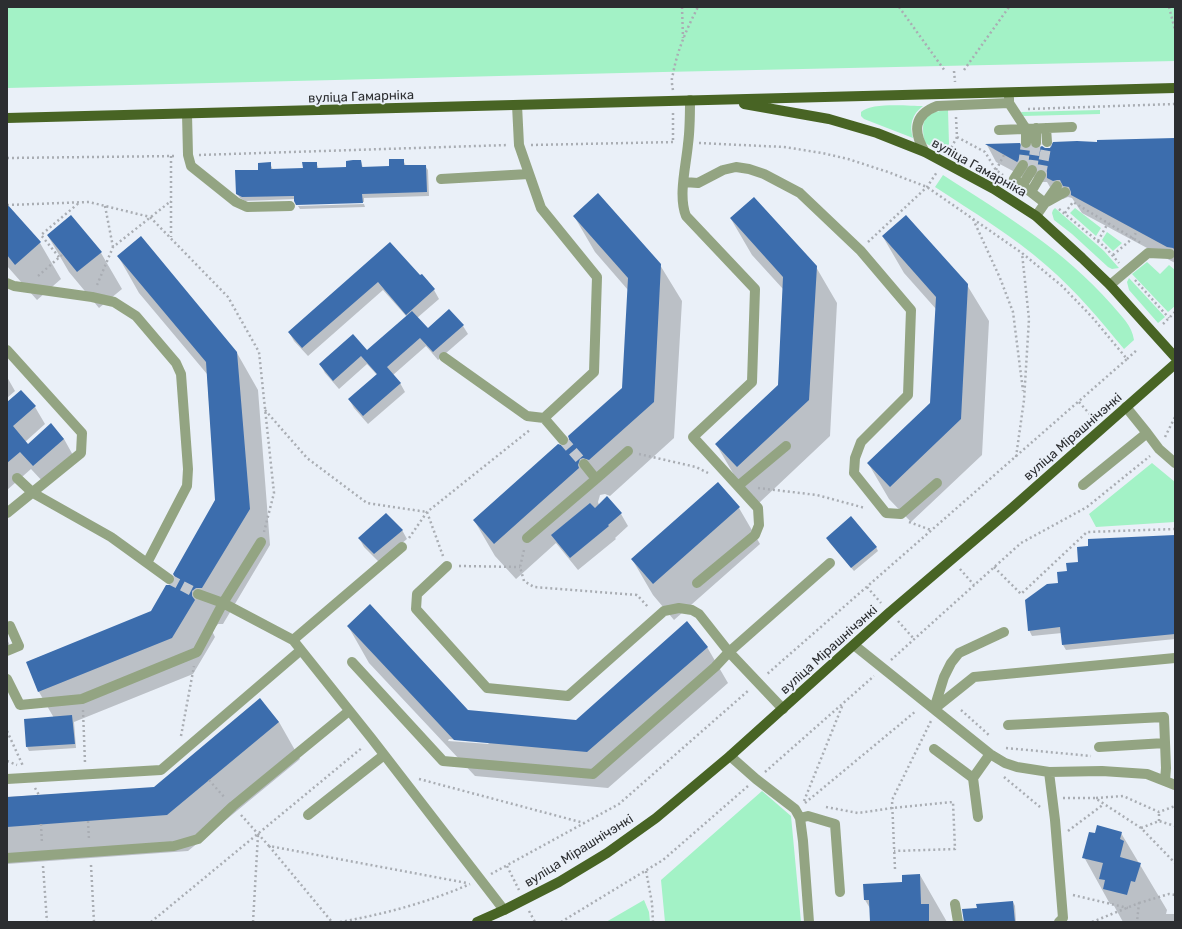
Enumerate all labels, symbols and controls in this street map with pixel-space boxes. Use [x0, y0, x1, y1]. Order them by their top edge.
street label: вуліца Гамарніка [308, 87, 414, 107]
street label: вуліца Гамарніка [929, 135, 1029, 201]
street label: вуліца Мірашнічэнкі [1021, 390, 1125, 484]
street label: вуліца Мірашнічэнкі [777, 602, 881, 698]
street label: вуліца Мірашнічэнкі [522, 811, 636, 891]

